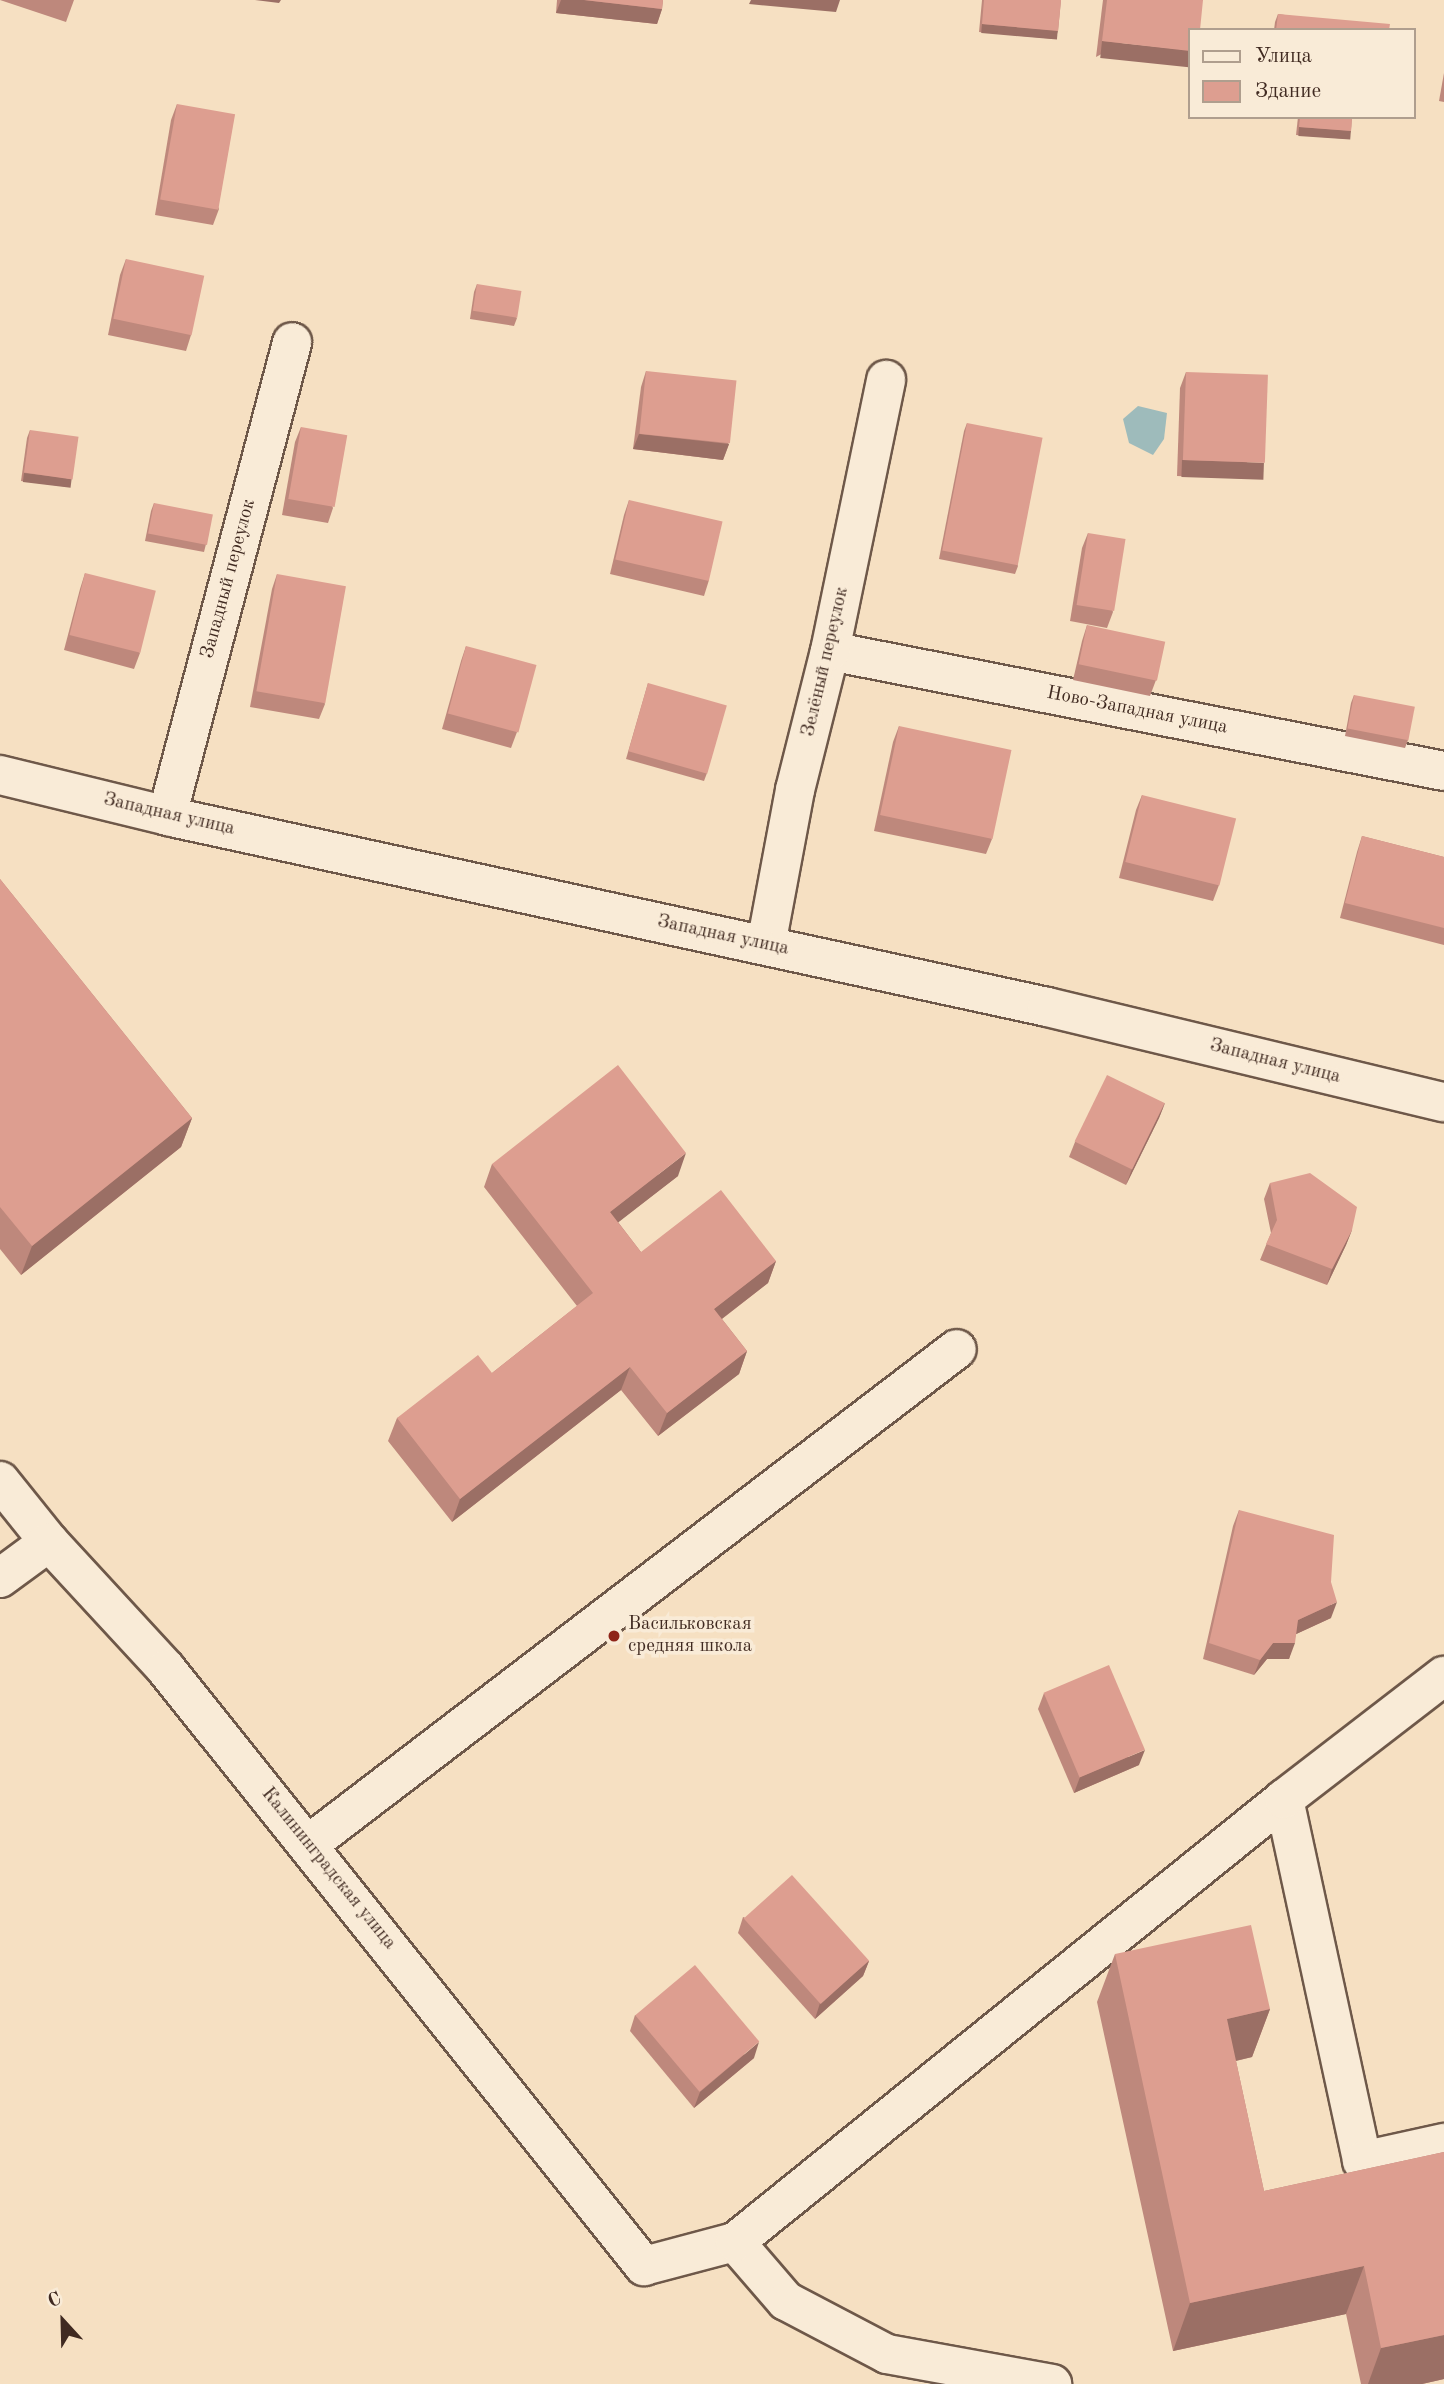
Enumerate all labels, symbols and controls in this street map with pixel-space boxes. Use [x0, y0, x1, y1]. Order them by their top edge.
legend [1188, 28, 1416, 119]
text: Улица [1255, 46, 1312, 67]
text: Здание [1255, 81, 1321, 102]
street label: Западный переулок [197, 497, 261, 661]
street label: Зелёный переулок [798, 585, 854, 739]
street label: Ново-Западная улица [1045, 682, 1229, 740]
street label: Западная улица [101, 789, 237, 841]
street label: Западная улица [655, 911, 791, 961]
street label: Западная улица [1207, 1035, 1343, 1089]
place label: Васильковская средняя школа [628, 1614, 752, 1658]
marker: Васильковская средняя школа [606, 1628, 622, 1644]
street label: Калининградская улица [256, 1783, 400, 1955]
north arrow [28, 2286, 98, 2356]
text: С [46, 2290, 64, 2312]

